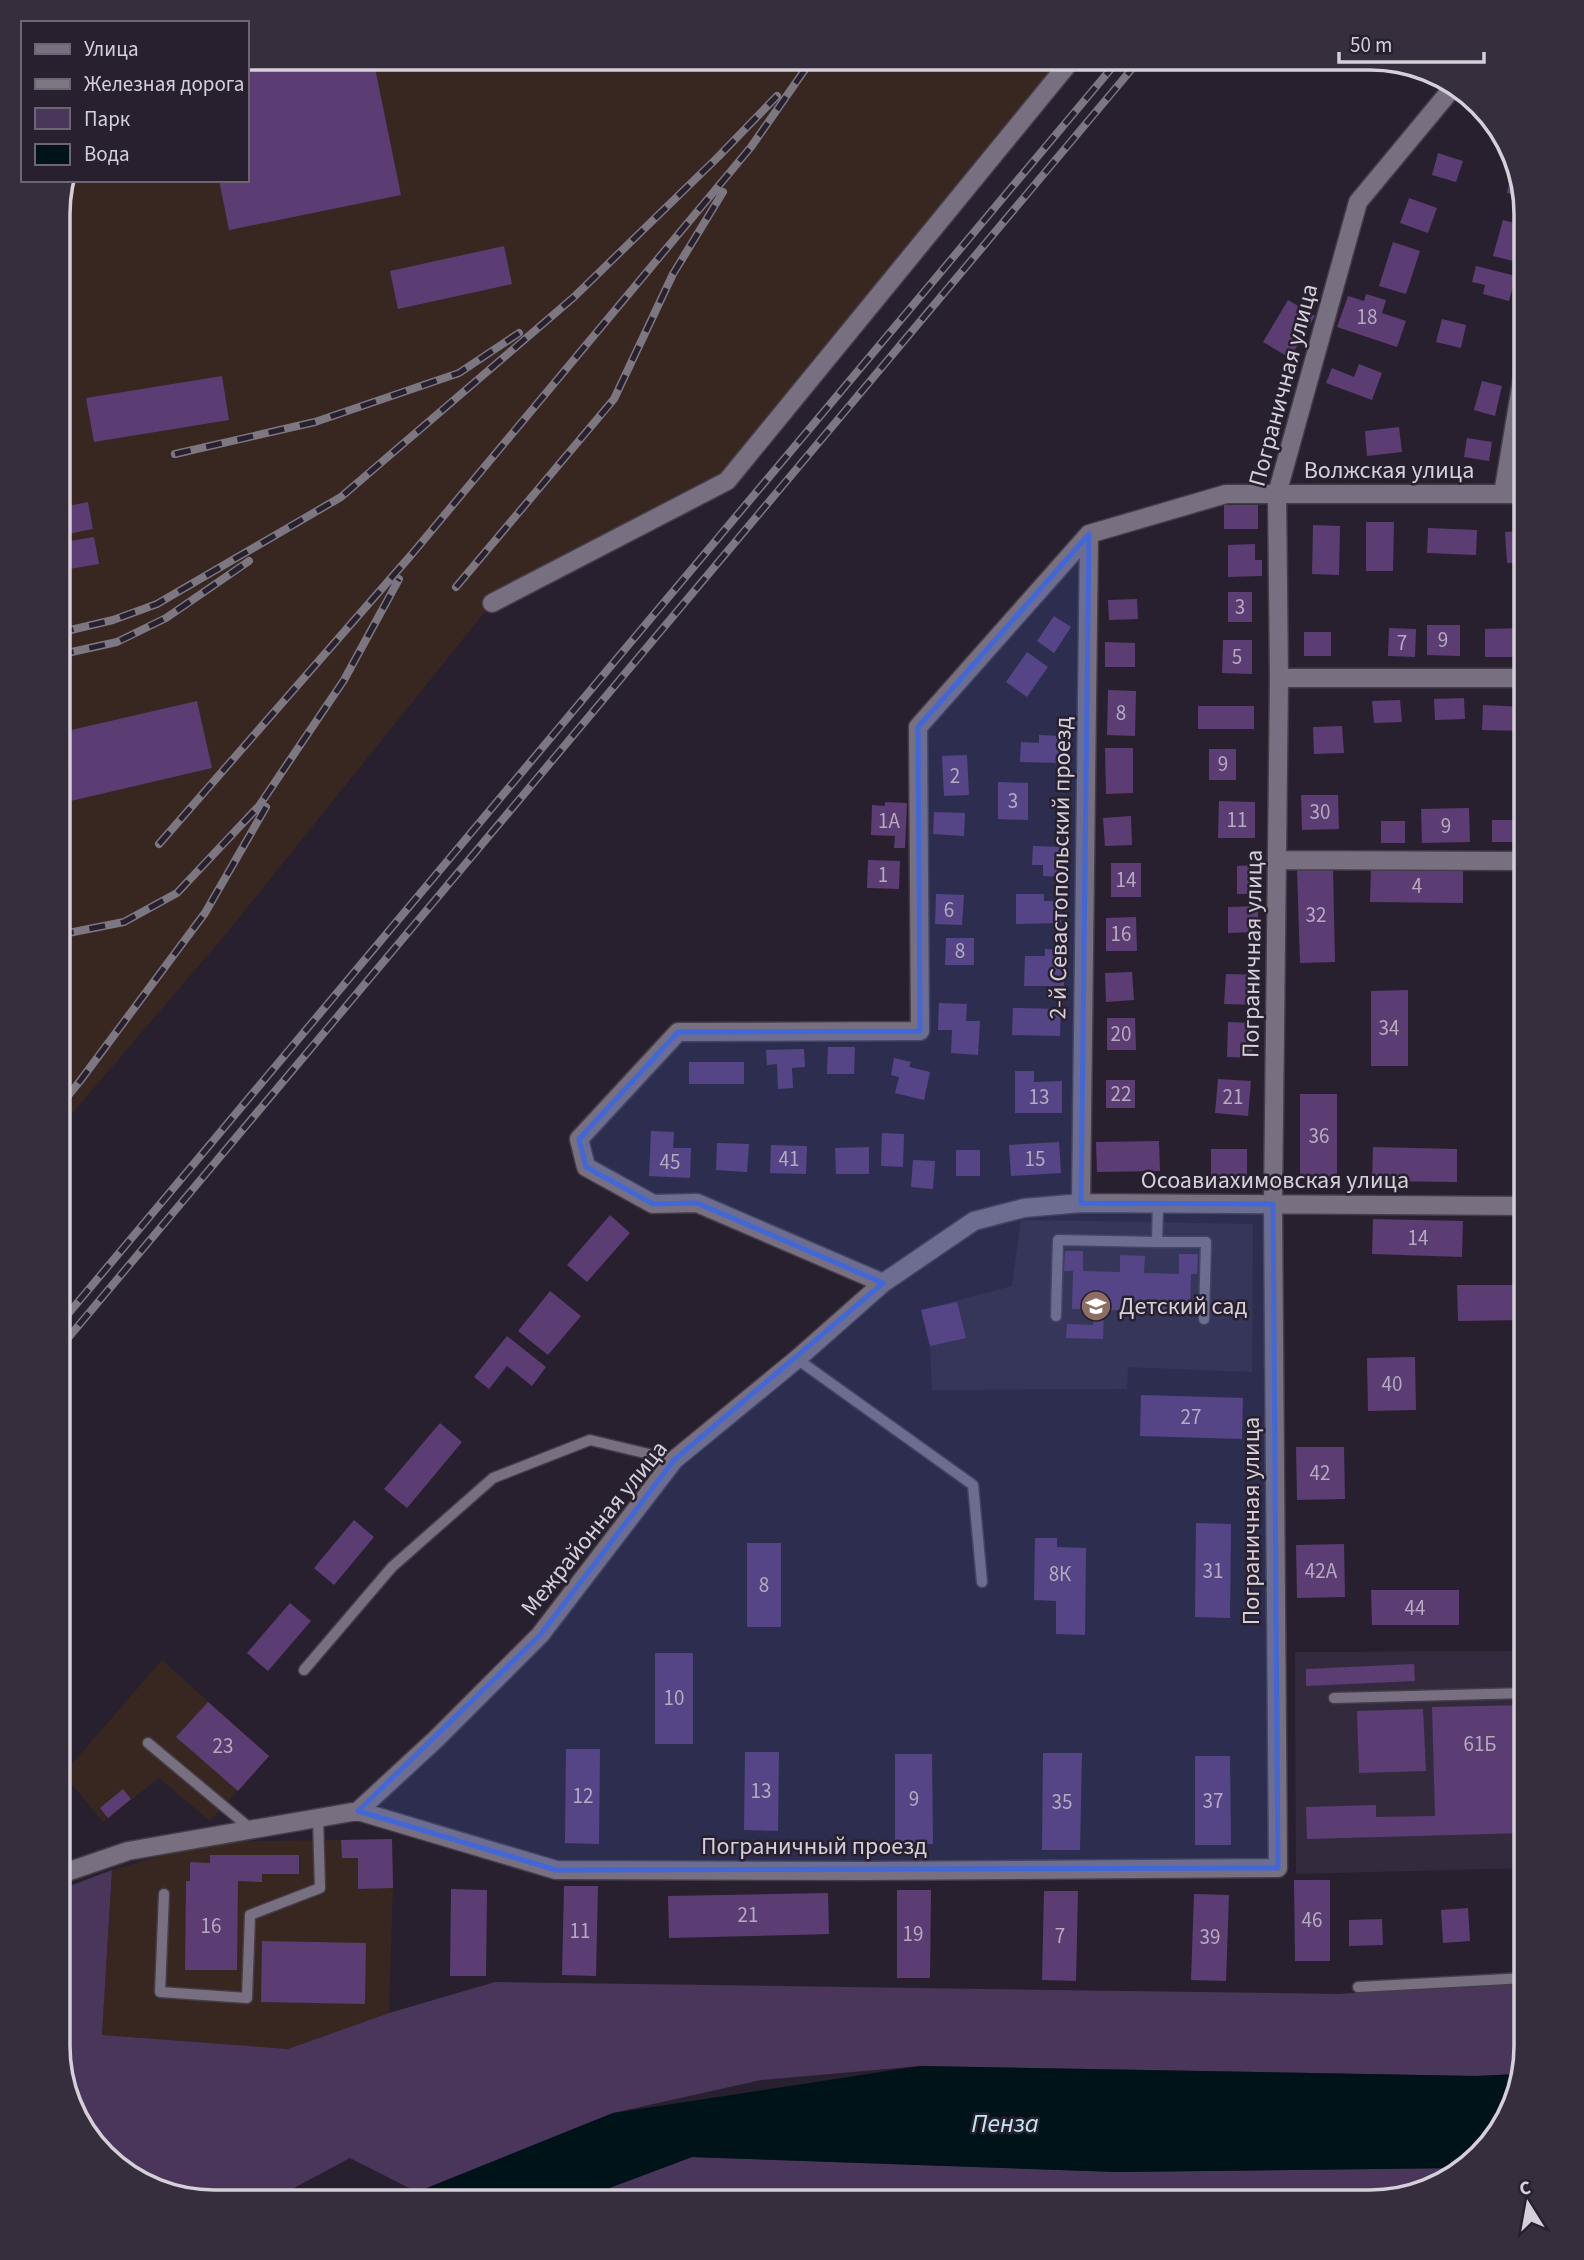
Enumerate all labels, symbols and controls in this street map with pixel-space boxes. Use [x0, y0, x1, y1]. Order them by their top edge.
legend [21, 21, 248, 182]
scale bar [1339, 21, 1484, 65]
text: 50 m [1350, 30, 1392, 60]
text: Улица [84, 34, 139, 64]
text: Железная дорога [84, 69, 244, 99]
text: Парк [84, 104, 131, 134]
text: Вода [84, 139, 130, 169]
street label: Пограничная улица [1240, 280, 1327, 490]
house number: 18 [1357, 302, 1377, 332]
street label: Волжская улица [1304, 453, 1474, 488]
house number: 3 [1235, 592, 1245, 622]
house number: 9 [1438, 625, 1448, 655]
house number: 7 [1397, 628, 1407, 658]
house number: 5 [1232, 642, 1242, 672]
house number: 8 [1116, 698, 1126, 728]
street label: 2-й Севастопольский проезд [1040, 716, 1081, 1020]
house number: 9 [1218, 749, 1228, 779]
house number: 2 [950, 761, 960, 791]
house number: 3 [1008, 786, 1018, 816]
house number: 30 [1310, 797, 1330, 827]
house number: 11 [1227, 805, 1247, 835]
house number: 1А [878, 806, 900, 836]
house number: 9 [1441, 811, 1451, 841]
street label: Пограничная улица [1233, 850, 1272, 1059]
house number: 1 [878, 860, 888, 890]
house number: 14 [1116, 865, 1136, 895]
house number: 4 [1412, 871, 1422, 901]
house number: 6 [944, 895, 954, 925]
house number: 32 [1306, 900, 1326, 930]
house number: 16 [1111, 919, 1131, 949]
house number: 8 [955, 936, 965, 966]
house number: 34 [1379, 1013, 1399, 1043]
house number: 20 [1111, 1019, 1131, 1049]
house number: 22 [1111, 1079, 1131, 1109]
house number: 13 [1029, 1082, 1049, 1112]
house number: 21 [1223, 1082, 1243, 1112]
house number: 36 [1309, 1121, 1329, 1151]
house number: 41 [779, 1144, 799, 1174]
house number: 15 [1025, 1144, 1045, 1174]
house number: 45 [660, 1147, 680, 1177]
street label: Осоавиахимовская улица [1141, 1163, 1409, 1198]
house number: 14 [1408, 1223, 1428, 1253]
school or university icon: Детский сад [1079, 1289, 1113, 1323]
place label: Детский сад [1119, 1289, 1247, 1324]
house number: 40 [1382, 1369, 1402, 1399]
house number: 27 [1181, 1402, 1201, 1432]
street label: Пограничная улица [1234, 1417, 1269, 1625]
street label: Межрайонная улица [513, 1433, 676, 1623]
house number: 42 [1310, 1458, 1330, 1488]
house number: 31 [1203, 1556, 1223, 1586]
house number: 42А [1305, 1556, 1338, 1586]
house number: 8К [1049, 1559, 1072, 1589]
house number: 8 [759, 1570, 769, 1600]
house number: 44 [1405, 1593, 1425, 1623]
house number: 10 [664, 1683, 684, 1713]
house number: 61Б [1463, 1729, 1497, 1759]
house number: 23 [213, 1731, 233, 1761]
house number: 13 [751, 1776, 771, 1806]
house number: 12 [573, 1781, 593, 1811]
house number: 9 [909, 1784, 919, 1814]
house number: 37 [1203, 1786, 1223, 1816]
house number: 35 [1052, 1787, 1072, 1817]
street label: Пограничный проезд [701, 1829, 927, 1864]
house number: 21 [738, 1900, 758, 1930]
house number: 46 [1302, 1905, 1322, 1935]
house number: 16 [201, 1911, 221, 1941]
house number: 11 [570, 1916, 590, 1946]
house number: 19 [903, 1919, 923, 1949]
house number: 7 [1055, 1921, 1065, 1951]
house number: 39 [1200, 1922, 1220, 1952]
water label: Пенза [971, 2105, 1039, 2142]
north arrow [1493, 2169, 1563, 2239]
text: С [1517, 2174, 1533, 2203]

